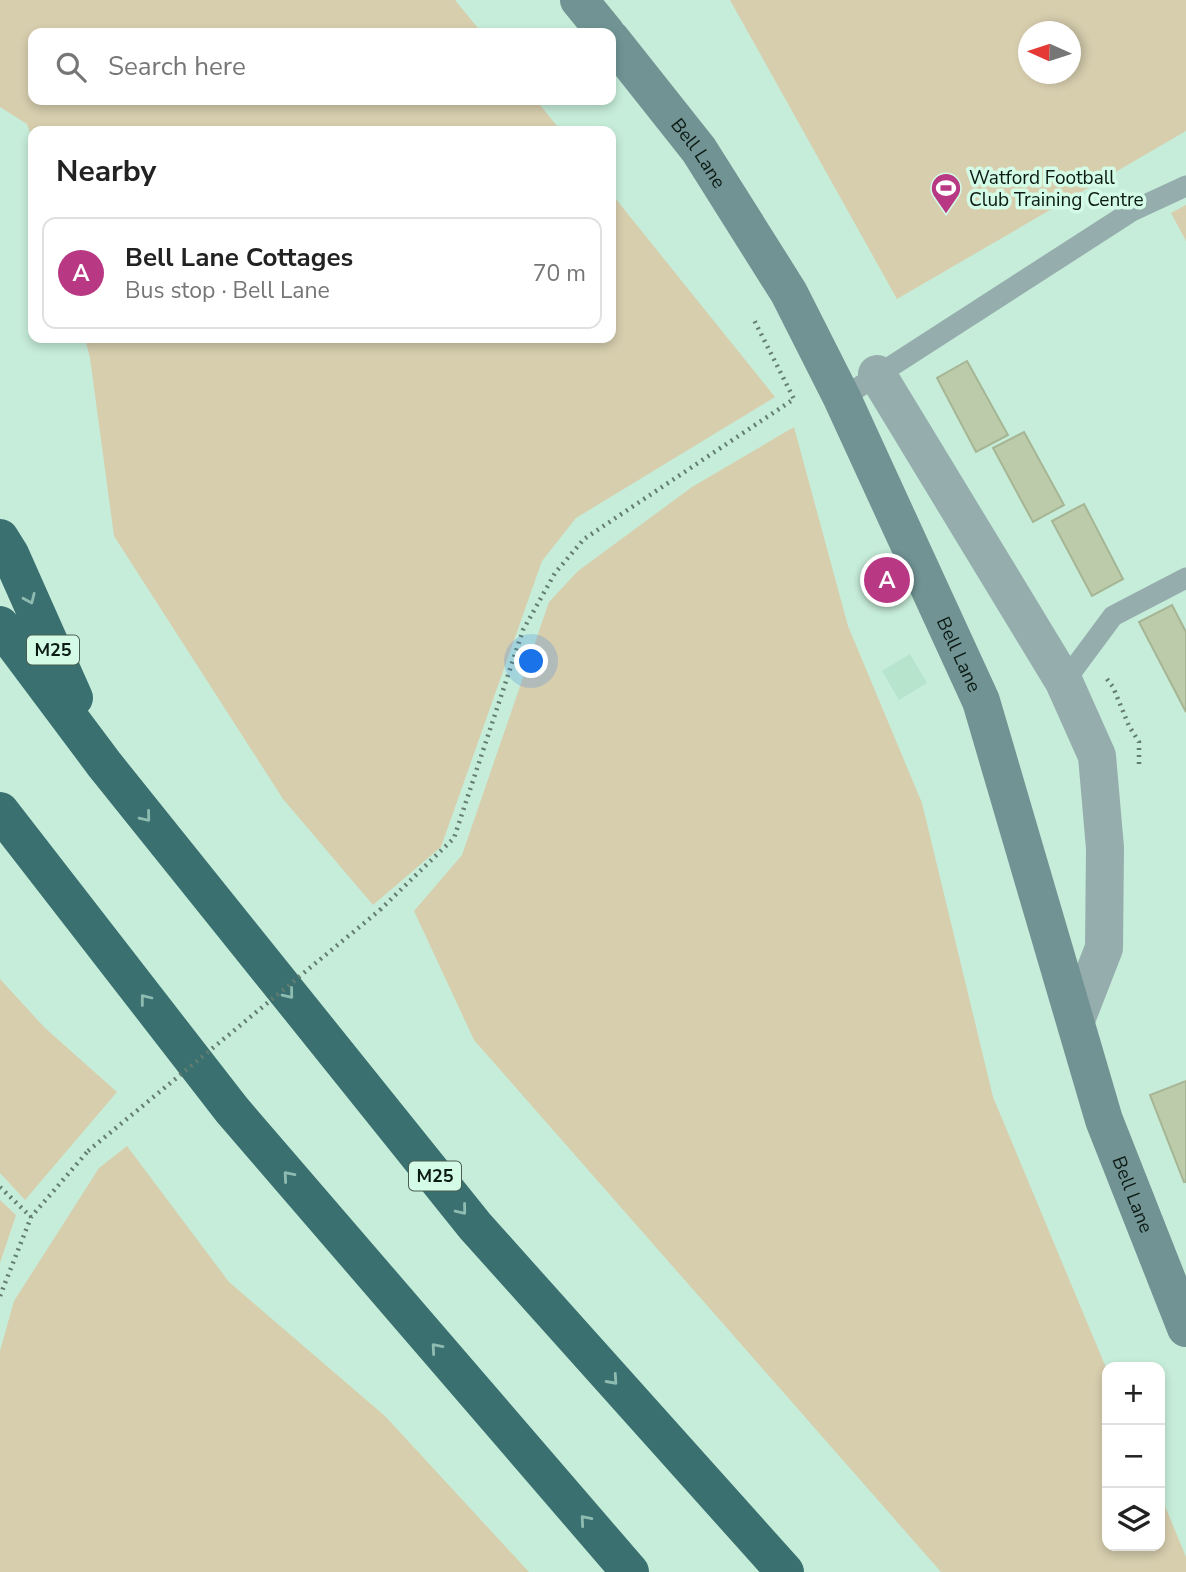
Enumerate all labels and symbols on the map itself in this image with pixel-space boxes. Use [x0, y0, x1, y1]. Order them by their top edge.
north arrow [1018, 21, 1081, 84]
street label: Bell Lane [665, 113, 732, 193]
place label: Watford Football Club Training Centre [969, 165, 1144, 213]
sports icon: Watford Football Club Training Centre [929, 171, 963, 215]
pin: A [864, 554, 910, 606]
one-way arrow [22, 592, 36, 604]
street label: Bell Lane [930, 613, 987, 696]
road number: M25 [27, 636, 79, 664]
your location [514, 644, 548, 678]
one-way arrow [138, 810, 151, 822]
one-way arrow [281, 986, 293, 999]
one-way arrow [141, 994, 154, 1006]
street label: Bell Lane [1105, 1152, 1159, 1237]
road number: M25 [409, 1162, 461, 1190]
one-way arrow [284, 1171, 296, 1184]
one-way arrow [454, 1202, 466, 1215]
one-way arrow [432, 1343, 444, 1356]
one-way arrow [605, 1372, 617, 1385]
one-way arrow [581, 1516, 593, 1529]

